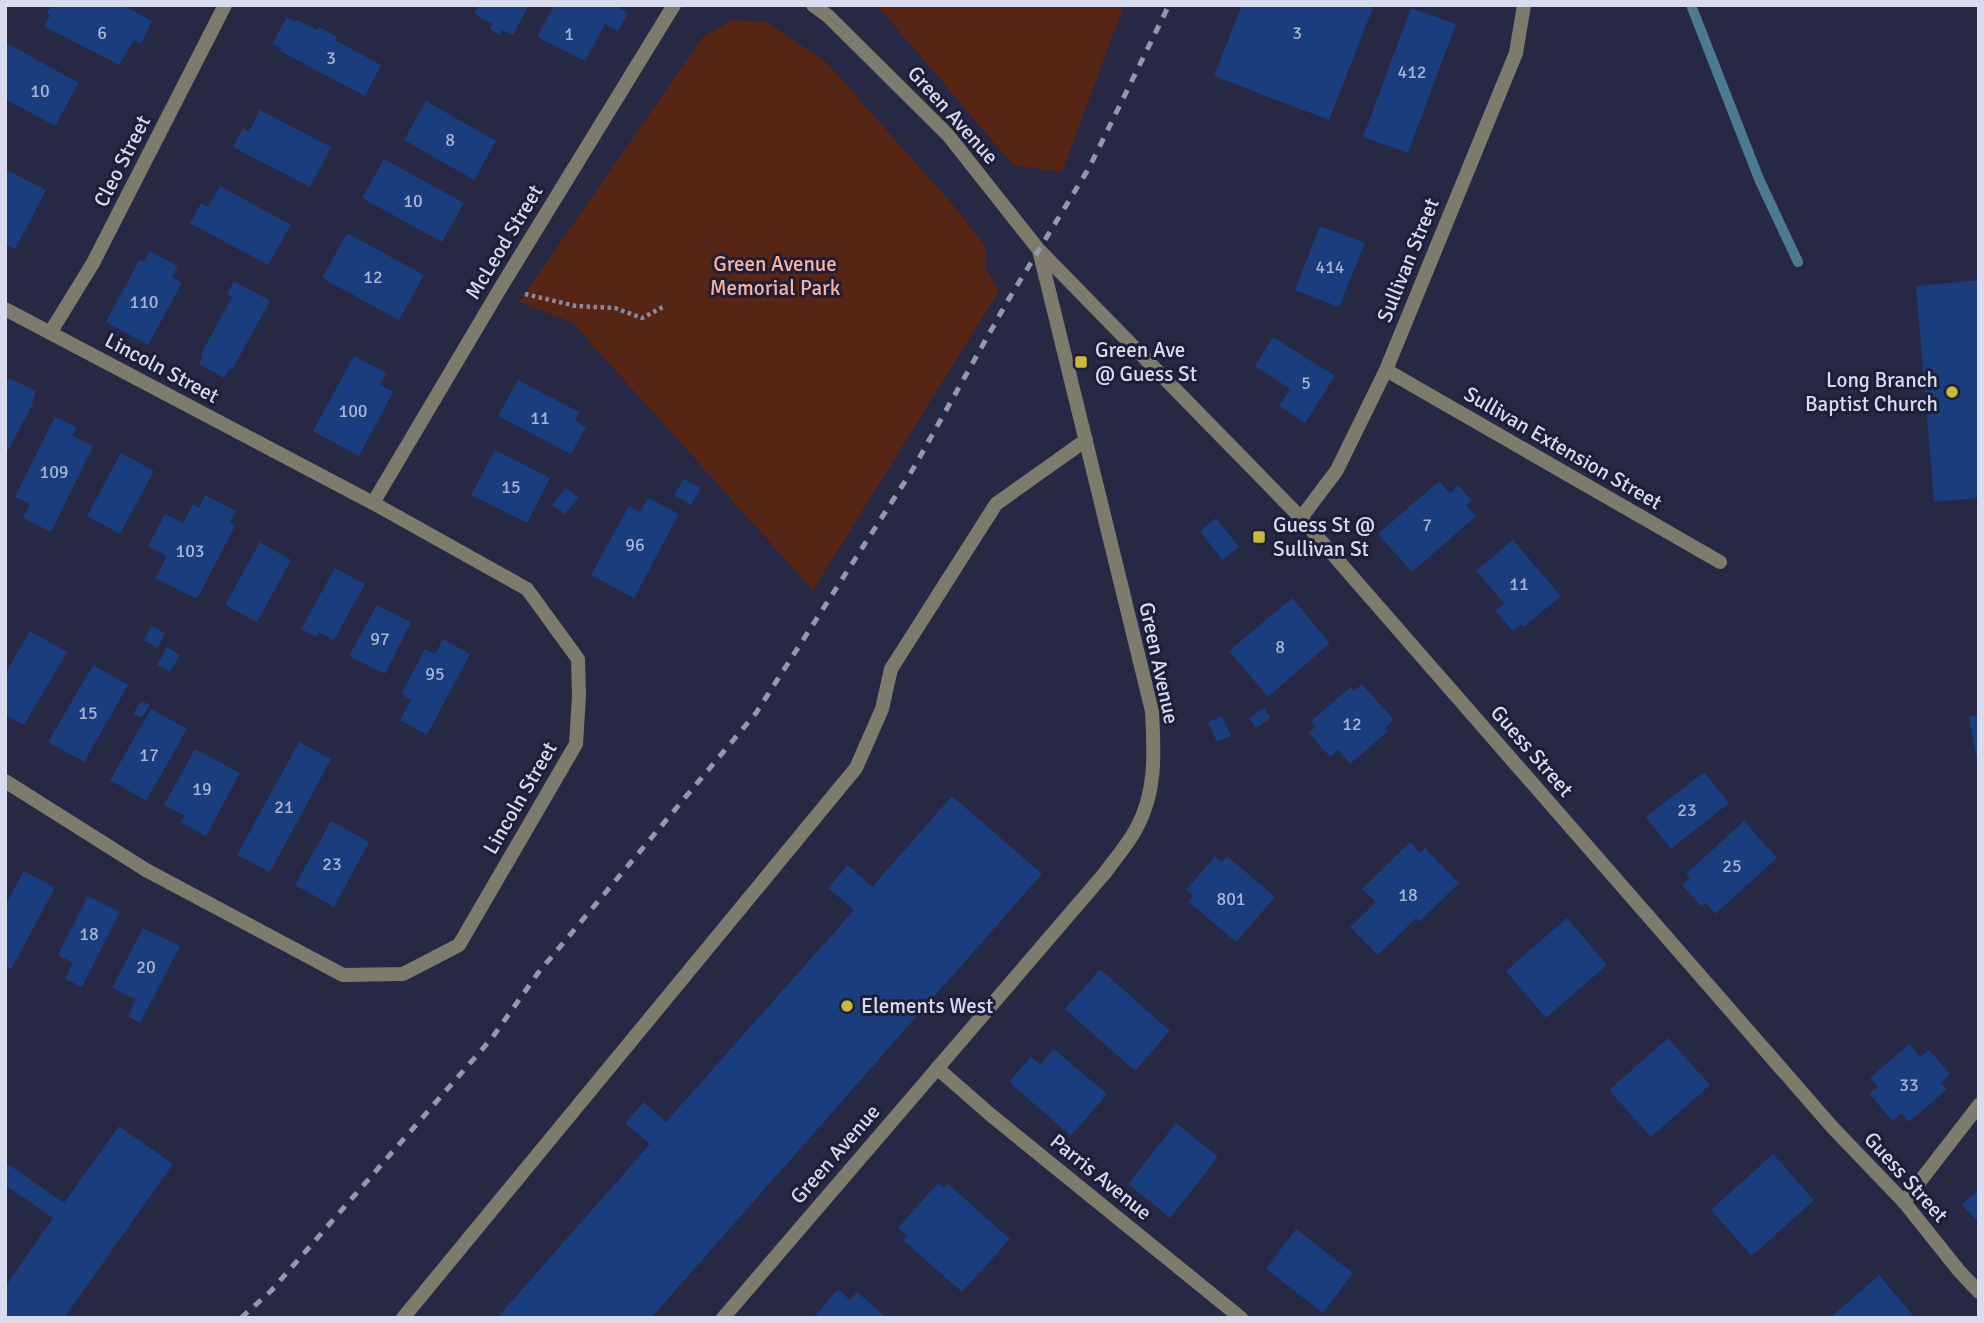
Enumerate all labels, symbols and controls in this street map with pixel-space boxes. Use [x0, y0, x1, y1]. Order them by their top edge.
house number: 6 [97, 22, 107, 44]
house number: 3 [1292, 22, 1302, 44]
house number: 1 [564, 23, 574, 45]
house number: 3 [326, 47, 336, 69]
street label: Green Avenue [902, 60, 1004, 170]
house number: 412 [1397, 61, 1427, 83]
house number: 10 [30, 80, 50, 102]
street label: Cleo Street [88, 111, 156, 211]
house number: 8 [445, 129, 455, 151]
street label: McLeod Street [460, 180, 548, 304]
house number: 10 [403, 190, 423, 212]
street label: Sullivan Street [1371, 194, 1445, 326]
park label: Green Avenue Memorial Park [710, 251, 841, 301]
house number: 414 [1315, 256, 1345, 278]
house number: 12 [363, 266, 383, 288]
house number: 110 [129, 291, 159, 313]
street label: Lincoln Street [101, 327, 223, 409]
place label: Green Ave @ Guess St [1095, 337, 1197, 387]
marker: Green Ave @ Guess St [1073, 354, 1089, 370]
place label: Long Branch Baptist Church [1805, 367, 1938, 417]
house number: 5 [1301, 372, 1311, 394]
street label: Sullivan Extension Street [1459, 381, 1667, 515]
marker: Long Branch Baptist Church [1944, 384, 1960, 400]
house number: 100 [338, 400, 368, 422]
house number: 11 [530, 407, 550, 429]
house number: 109 [39, 461, 69, 483]
house number: 15 [501, 476, 521, 498]
place label: Guess St @ Sullivan St [1273, 512, 1375, 562]
house number: 7 [1422, 514, 1432, 536]
marker: Guess St @ Sullivan St [1251, 529, 1267, 545]
house number: 96 [625, 534, 645, 556]
house number: 103 [175, 540, 205, 562]
house number: 11 [1509, 573, 1529, 595]
street label: Green Avenue [1133, 600, 1185, 726]
house number: 97 [370, 628, 390, 650]
house number: 8 [1275, 636, 1285, 658]
house number: 95 [425, 663, 445, 685]
street label: Guess Street [1485, 700, 1579, 802]
house number: 15 [78, 702, 98, 724]
house number: 12 [1342, 713, 1362, 735]
street label: Lincoln Street [477, 737, 563, 859]
house number: 17 [139, 744, 159, 766]
house number: 19 [192, 778, 212, 800]
house number: 21 [274, 796, 294, 818]
house number: 23 [1677, 799, 1697, 821]
house number: 23 [322, 853, 342, 875]
house number: 25 [1722, 855, 1742, 877]
house number: 18 [1398, 884, 1418, 906]
house number: 801 [1216, 888, 1246, 910]
house number: 18 [79, 923, 99, 945]
house number: 20 [136, 956, 156, 978]
place label: Elements West [861, 993, 993, 1019]
marker: Elements West [839, 998, 855, 1014]
house number: 33 [1899, 1074, 1919, 1096]
street label: Green Avenue [785, 1099, 885, 1209]
street label: Guess Street [1858, 1126, 1954, 1228]
street label: Parris Avenue [1045, 1128, 1157, 1226]

